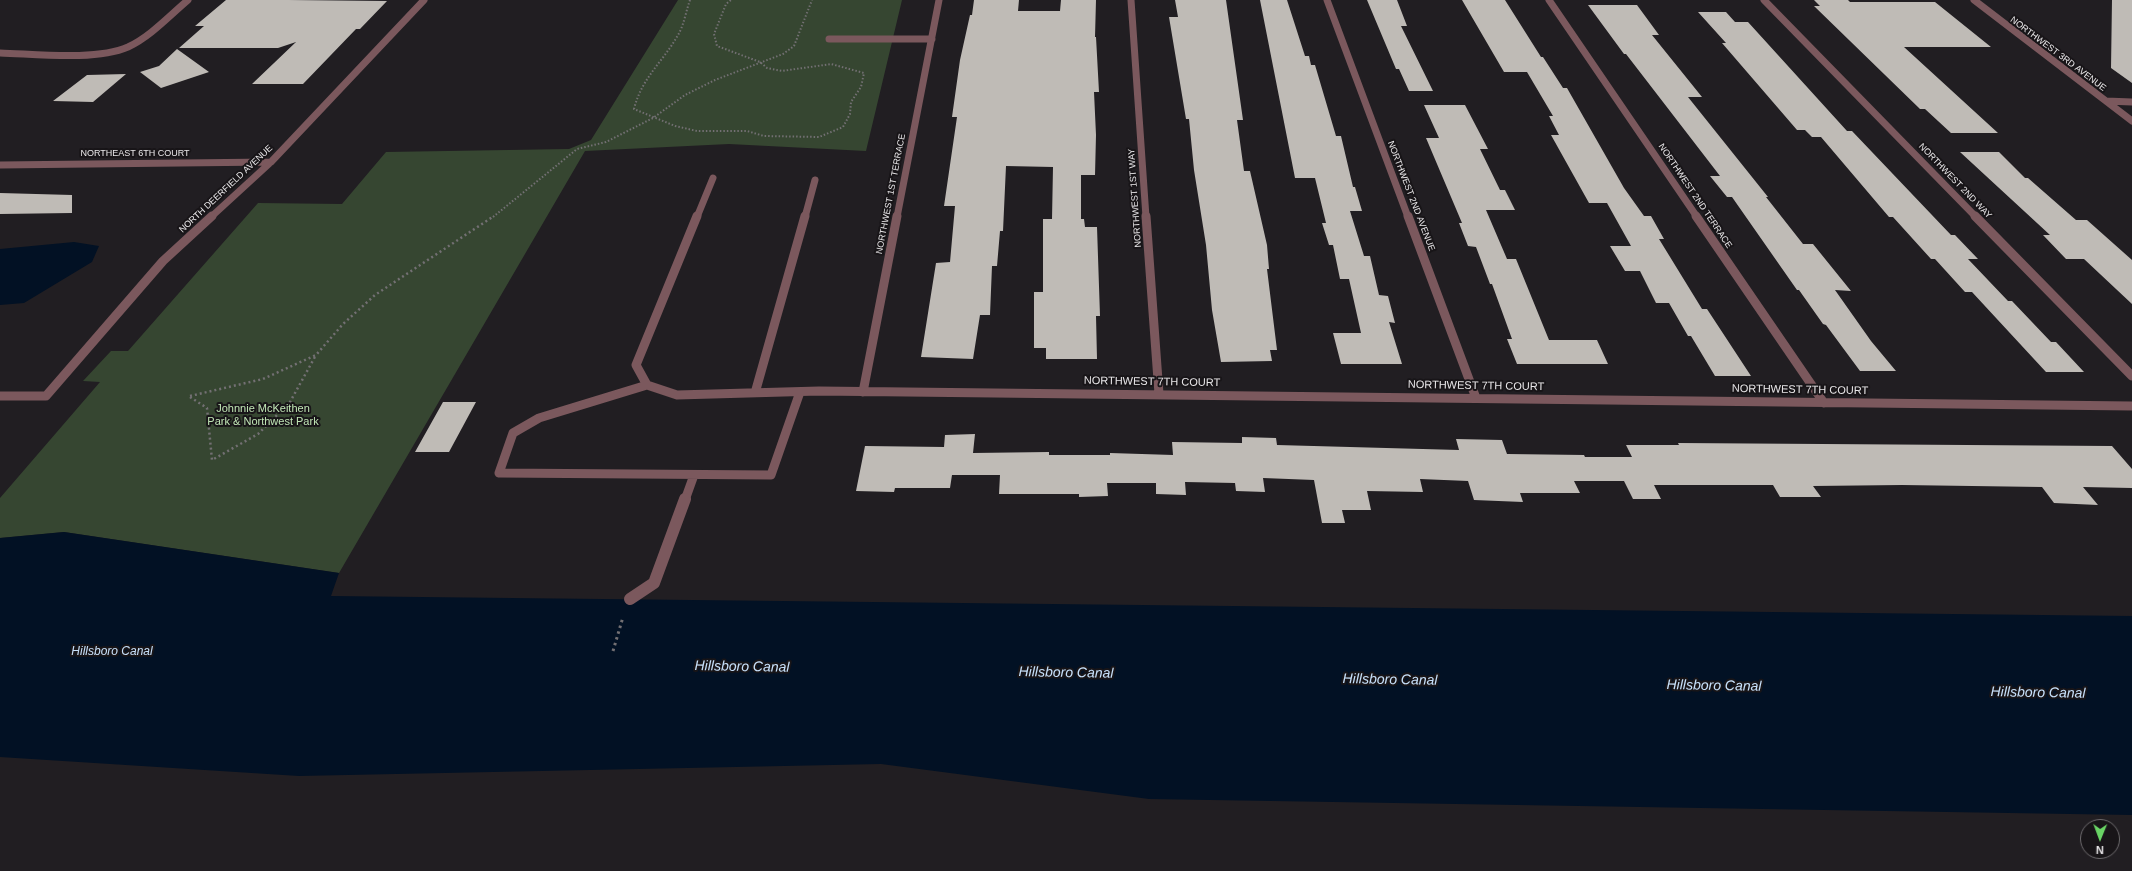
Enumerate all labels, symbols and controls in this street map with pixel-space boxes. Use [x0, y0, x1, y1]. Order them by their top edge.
street label: NORTHWEST 3RD AVENUE [2008, 14, 2108, 94]
street label: NORTHWEST 1ST TERRACE [874, 133, 908, 255]
street label: NORTHWEST 2ND AVENUE [1385, 139, 1437, 253]
street label: NORTHWEST 2ND WAY [1916, 141, 1994, 221]
street label: NORTHWEST 2ND TERRACE [1656, 142, 1734, 250]
street label: NORTH DEERFIELD AVENUE [177, 143, 275, 235]
street label: NORTHWEST 1ST WAY [1126, 148, 1144, 248]
street label: NORTHEAST 6TH COURT [80, 149, 190, 159]
street label: NORTHWEST 7TH COURT [1084, 374, 1220, 390]
street label: NORTHWEST 7TH COURT [1408, 378, 1544, 394]
street label: NORTHWEST 7TH COURT [1732, 382, 1868, 398]
park label: Johnnie McKeithen Park & Northwest Park [207, 402, 319, 428]
water label: Hillsboro Canal [71, 645, 153, 659]
water label: Hillsboro Canal [694, 658, 790, 676]
water label: Hillsboro Canal [1018, 664, 1114, 682]
water label: Hillsboro Canal [1342, 671, 1438, 689]
water label: Hillsboro Canal [1666, 677, 1762, 695]
water label: Hillsboro Canal [1990, 684, 2086, 702]
north arrow [2080, 819, 2120, 859]
text: N [2096, 844, 2104, 856]

